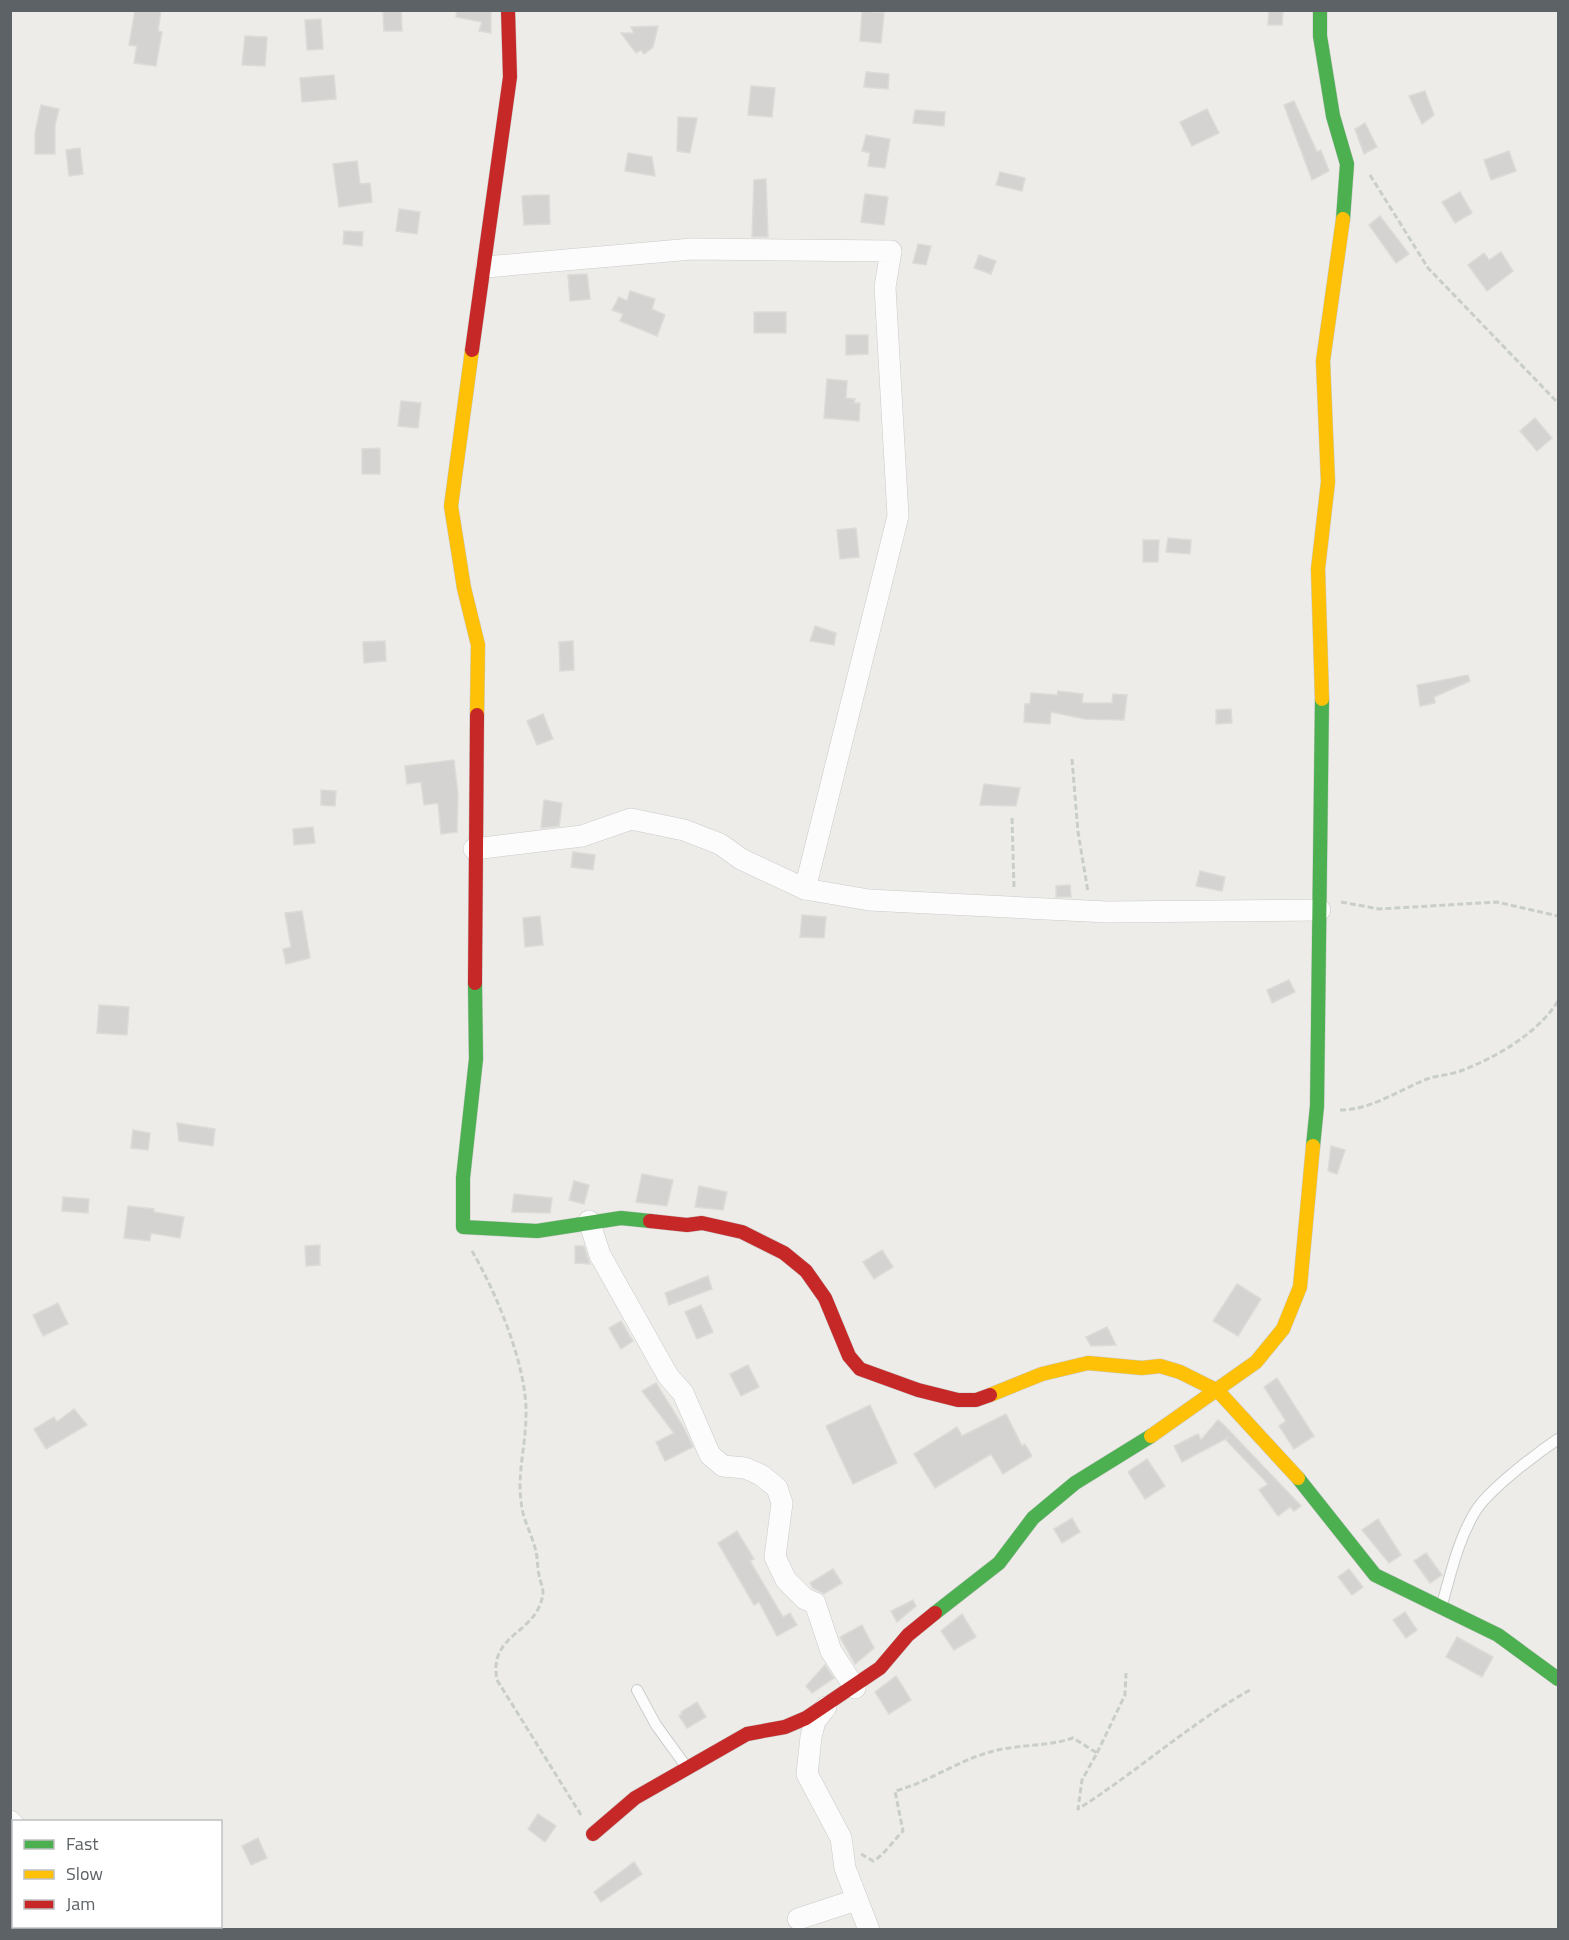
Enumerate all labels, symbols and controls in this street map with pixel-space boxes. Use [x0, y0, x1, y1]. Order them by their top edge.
legend [12, 1820, 222, 1928]
text: Fast [66, 1830, 99, 1857]
text: Slow [66, 1860, 103, 1887]
text: Jam [66, 1890, 95, 1917]

